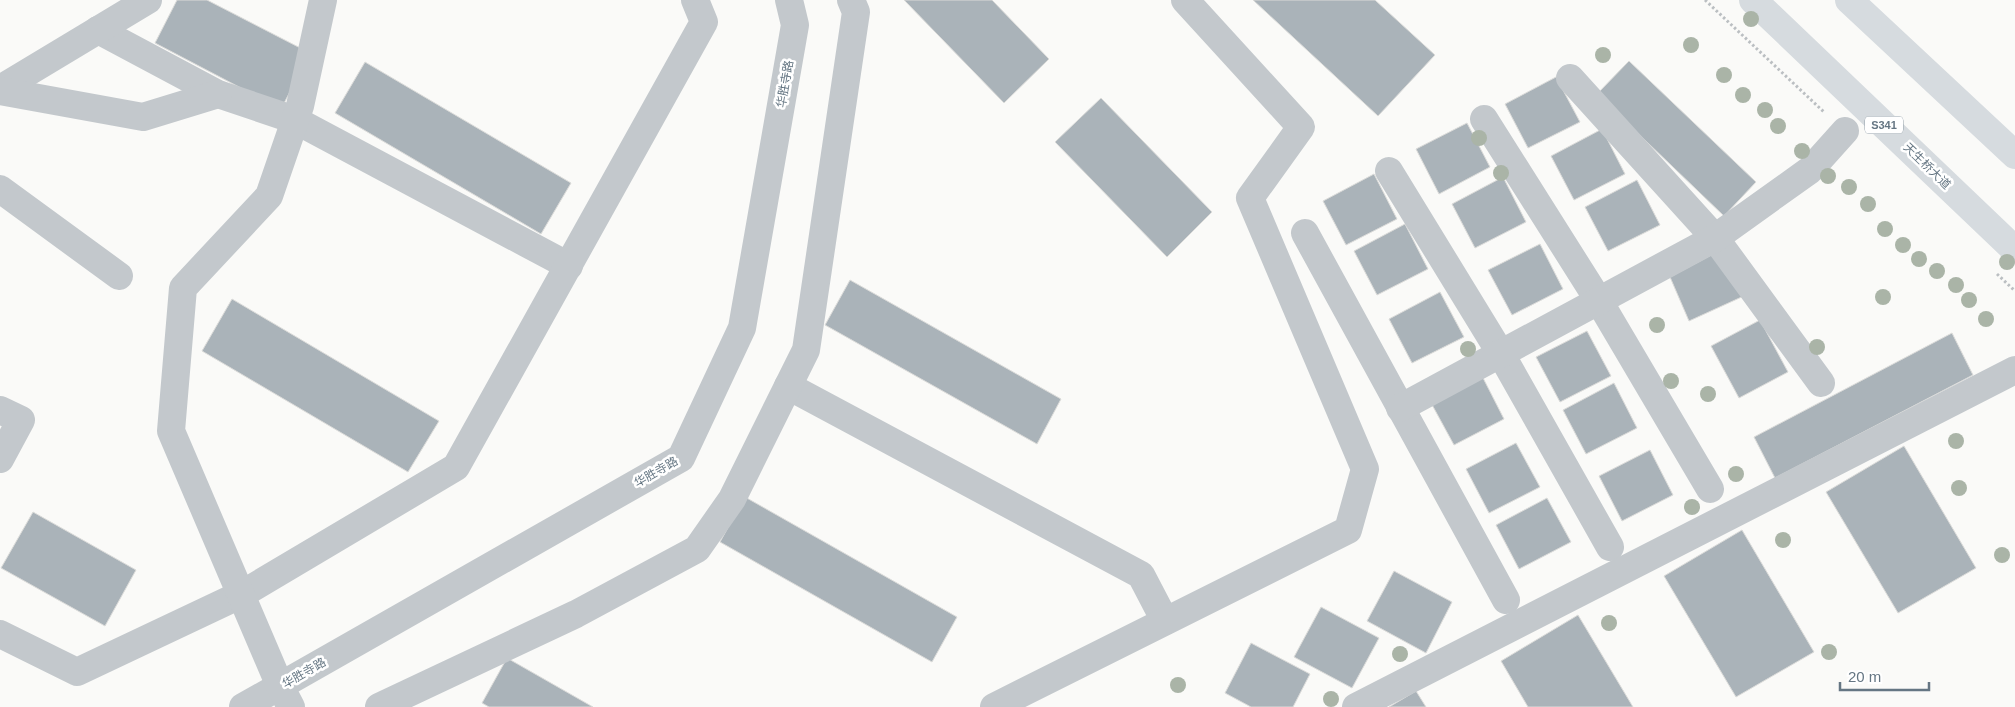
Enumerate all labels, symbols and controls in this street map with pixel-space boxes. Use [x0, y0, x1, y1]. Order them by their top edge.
street label: 华胜寺路 [774, 59, 796, 109]
road number: S341 [1865, 116, 1903, 134]
street label: 天生桥大道 [1901, 140, 1953, 192]
street label: 华胜寺路 [632, 454, 680, 490]
street label: 华胜寺路 [280, 655, 328, 691]
scale bar [1840, 660, 1929, 692]
text: 20 m [1848, 668, 1881, 685]

